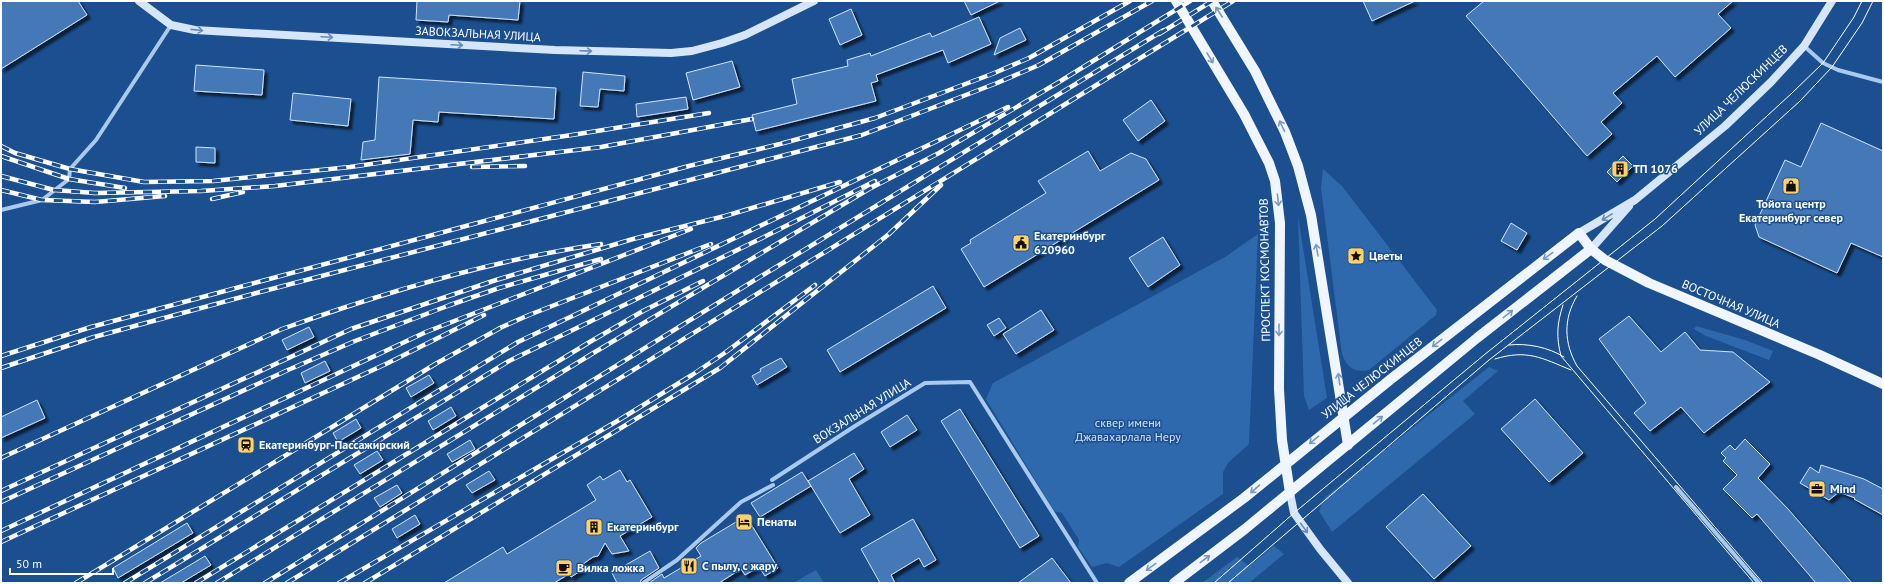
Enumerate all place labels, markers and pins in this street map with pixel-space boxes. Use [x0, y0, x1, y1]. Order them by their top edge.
building icon: ТП 1076 [1610, 159, 1630, 179]
place label: ТП 1076 [1633, 161, 1678, 176]
shop icon: Тойота центр Екатеринбург север [1781, 176, 1801, 196]
place label: Тойота центр Екатеринбург север [1739, 196, 1843, 225]
place label: Екатеринбург 620960 [1034, 228, 1106, 257]
public building icon: Екатеринбург 620960 [1011, 233, 1031, 253]
place icon: Цветы [1346, 246, 1366, 266]
place label: Цветы [1369, 248, 1403, 263]
station icon: Екатеринбург-Пассажирский [236, 435, 256, 455]
place label: Екатеринбург-Пассажирский [259, 437, 410, 452]
office icon: Mind [1807, 479, 1827, 499]
place label: Mind [1830, 481, 1856, 496]
hotel icon: Пенаты [734, 512, 754, 532]
place label: Пенаты [757, 514, 797, 529]
building icon: Екатеринбург [584, 517, 604, 537]
place label: Екатеринбург [607, 519, 679, 534]
restaurant icon: С пылу, с жару [679, 556, 699, 576]
cafe icon: Вилка ложка [554, 558, 574, 578]
place label: С пылу, с жару [702, 558, 777, 573]
place label: Вилка ложка [577, 560, 644, 575]

